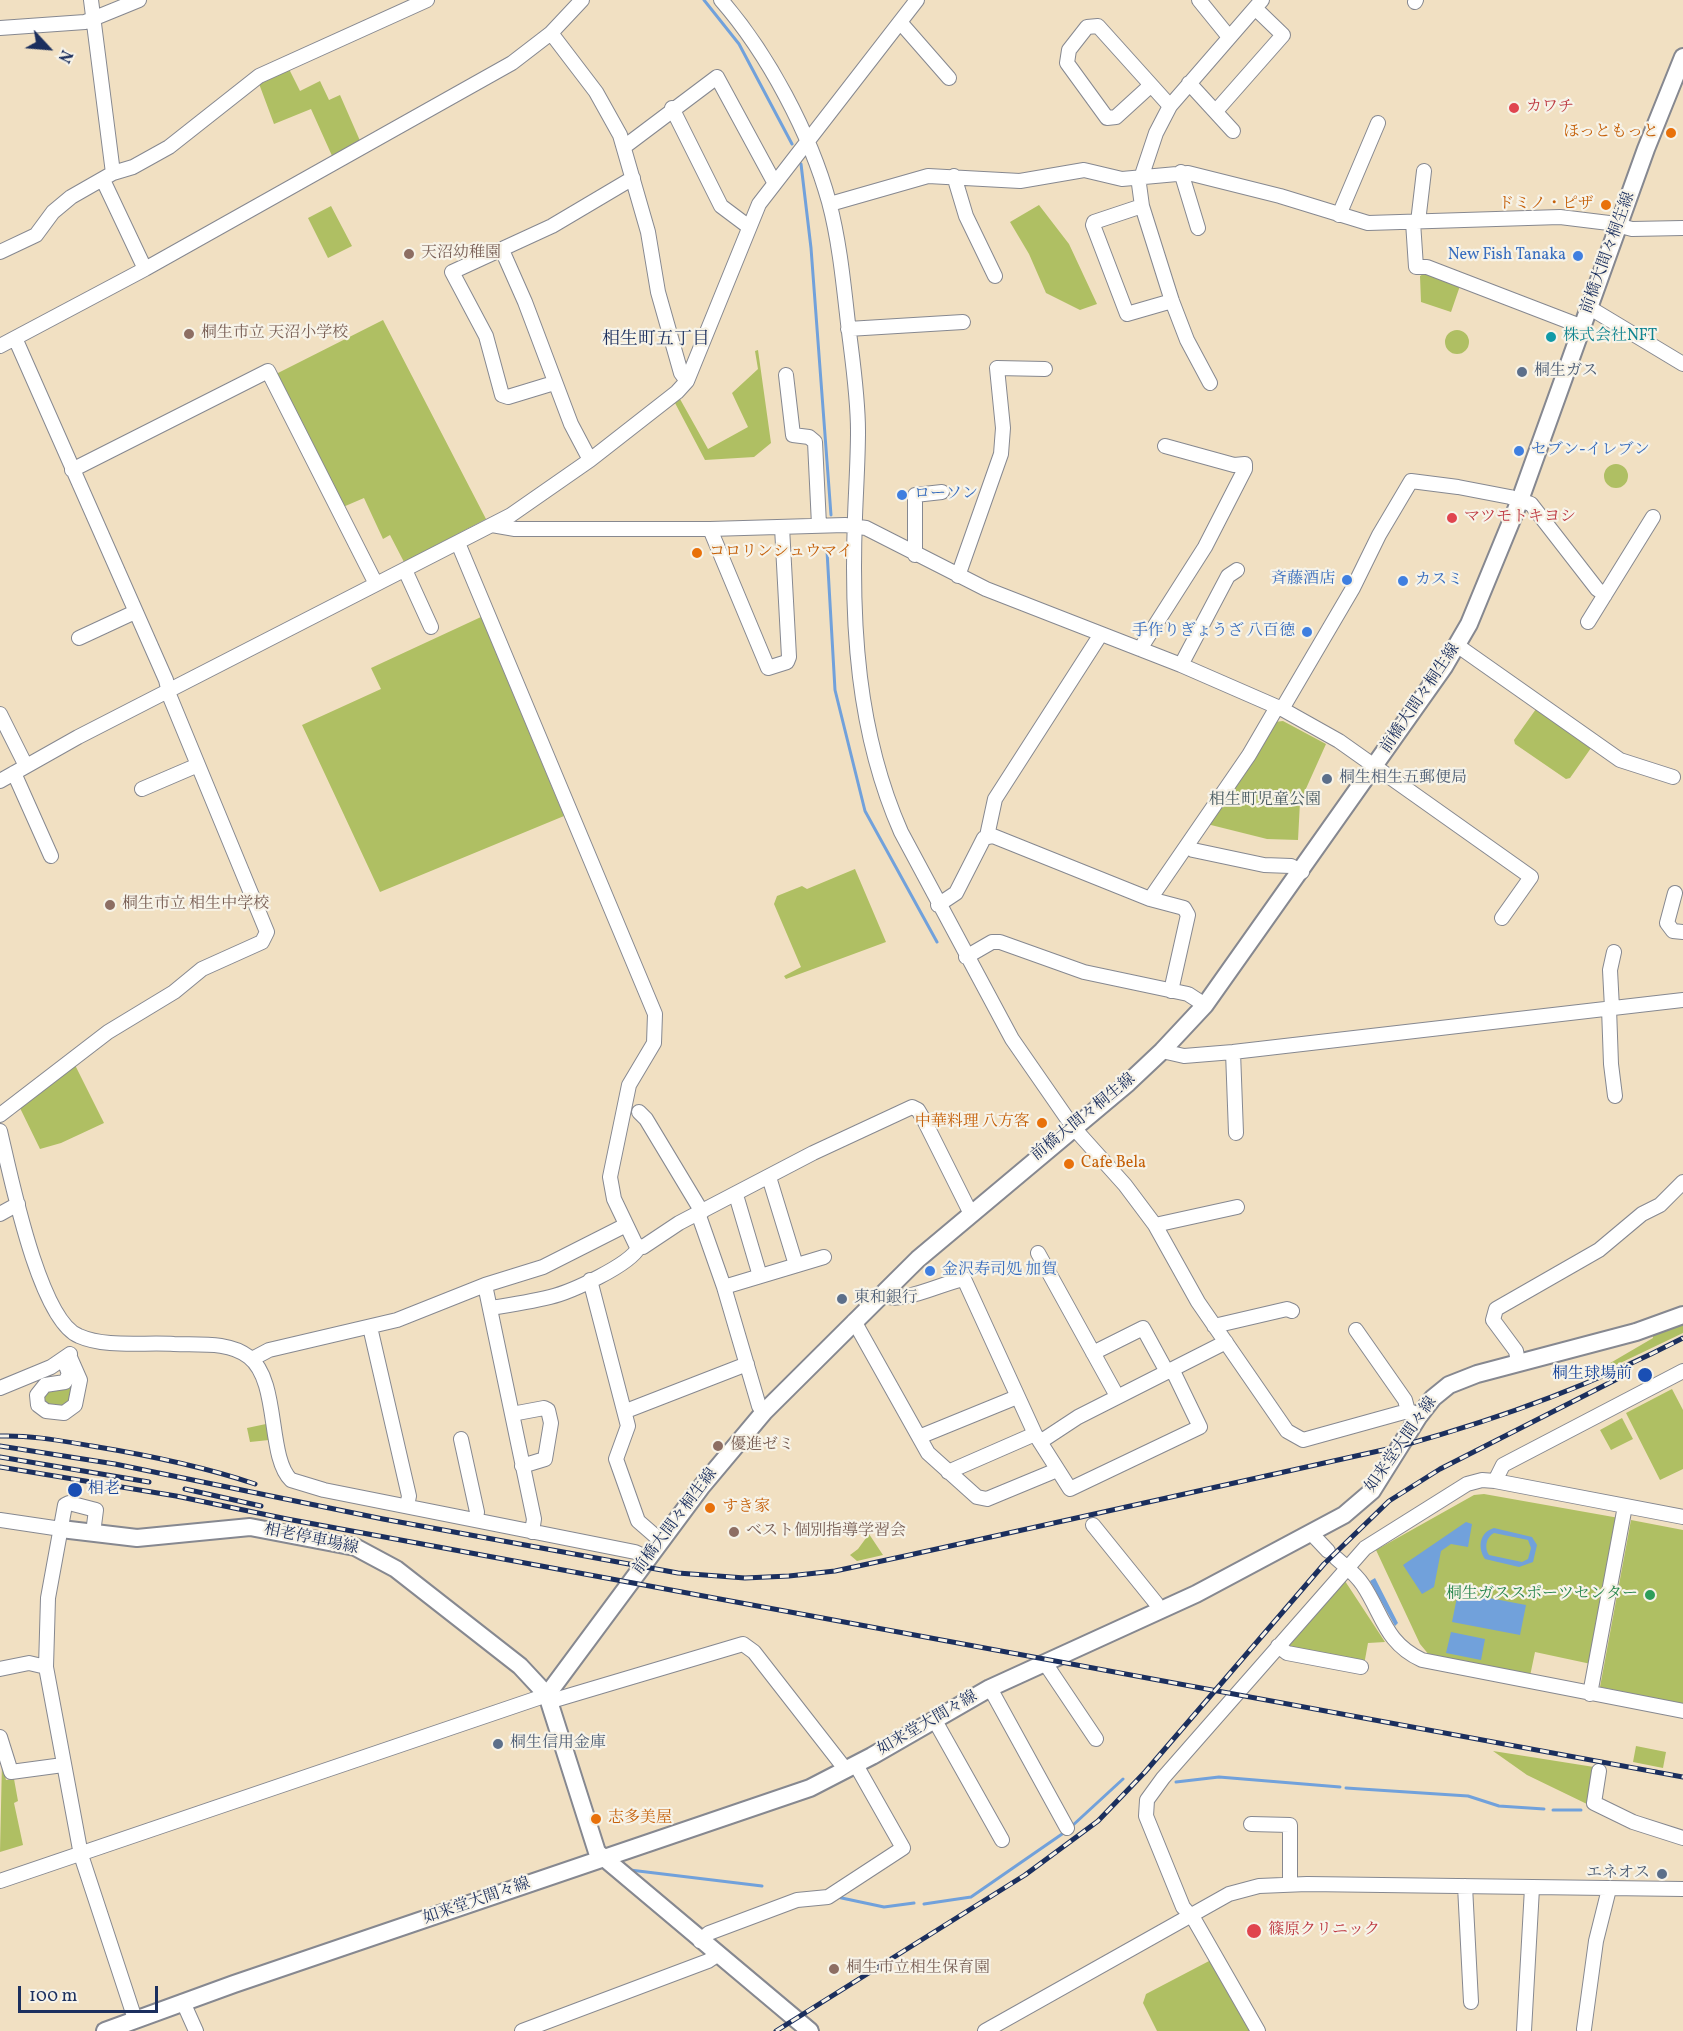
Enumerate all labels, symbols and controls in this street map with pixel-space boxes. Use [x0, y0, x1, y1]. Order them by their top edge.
north arrow [18, 18, 78, 78]
text: N [52, 46, 77, 66]
place label: カワチ [1526, 98, 1574, 118]
marker: カワチ [1507, 101, 1521, 115]
place label: ほっともっと [1563, 123, 1659, 143]
marker: ほっともっと [1664, 126, 1678, 140]
street label: 前橋大間々桐生線 [1578, 190, 1640, 316]
place label: ドミノ・ピザ [1498, 195, 1594, 215]
marker: ドミノ・ピザ [1599, 198, 1613, 212]
place label: 天沼幼稚園 [421, 244, 501, 264]
place label: New Fish Tanaka [1448, 246, 1566, 266]
marker: 天沼幼稚園 [402, 247, 416, 261]
marker: New Fish Tanaka [1571, 249, 1585, 263]
place label: 桐生市立 天沼小学校 [201, 324, 348, 344]
marker: 桐生市立 天沼小学校 [182, 327, 196, 341]
place label: 株式会社NFT [1563, 327, 1657, 347]
district label: 相生町五丁目 [602, 330, 710, 352]
marker: 株式会社NFT [1544, 330, 1558, 344]
place label: 桐生ガス [1534, 362, 1598, 382]
marker: 桐生ガス [1515, 365, 1529, 379]
place label: セブン-イレブン [1531, 441, 1650, 461]
marker: セブン-イレブン [1512, 444, 1526, 458]
place label: ローソン [914, 485, 978, 505]
marker: ローソン [895, 488, 909, 502]
place label: マツモトキヨシ [1464, 508, 1576, 528]
marker: マツモトキヨシ [1445, 511, 1459, 525]
place label: コロリンシュウマイ [709, 543, 853, 563]
marker: コロリンシュウマイ [690, 546, 704, 560]
place label: 斉藤酒店 [1271, 570, 1335, 590]
place label: カスミ [1415, 571, 1463, 591]
marker: 斉藤酒店 [1340, 573, 1354, 587]
marker: カスミ [1396, 574, 1410, 588]
place label: 手作りぎょうざ 八百徳 [1132, 622, 1295, 642]
marker: 手作りぎょうざ 八百徳 [1300, 625, 1314, 639]
street label: 前橋大間々桐生線 [1377, 641, 1465, 757]
place label: 桐生相生五郵便局 [1339, 769, 1467, 789]
marker: 桐生相生五郵便局 [1320, 772, 1334, 786]
park label: 相生町児童公園 [1209, 791, 1321, 811]
place label: 桐生市立 相生中学校 [122, 895, 269, 915]
marker: 桐生市立 相生中学校 [103, 898, 117, 912]
street label: 前橋大間々桐生線 [1028, 1070, 1140, 1166]
place label: 中華料理 八方客 [915, 1113, 1030, 1133]
marker: 中華料理 八方客 [1035, 1116, 1049, 1130]
place label: Cafe Bela [1081, 1154, 1146, 1174]
marker: Cafe Bela [1062, 1157, 1076, 1171]
place label: 金沢寿司処 加賀 [942, 1261, 1057, 1281]
marker: 金沢寿司処 加賀 [923, 1264, 937, 1278]
place label: 東和銀行 [854, 1289, 918, 1309]
marker: 東和銀行 [835, 1292, 849, 1306]
place label: 桐生球場前 [1552, 1365, 1632, 1385]
marker: 桐生球場前 [1636, 1366, 1654, 1384]
street label: 如来堂大間々線 [1362, 1394, 1442, 1496]
place label: 優進ゼミ [730, 1436, 794, 1456]
marker: 優進ゼミ [711, 1439, 725, 1453]
street label: 前橋大間々桐生線 [630, 1465, 722, 1579]
place label: 相老 [88, 1480, 120, 1500]
marker: 相老 [66, 1481, 84, 1499]
place label: すき家 [722, 1498, 770, 1518]
marker: すき家 [703, 1501, 717, 1515]
street label: 相老停車場線 [262, 1521, 360, 1559]
place label: ベスト個別指導学習会 [746, 1522, 906, 1542]
marker: ベスト個別指導学習会 [727, 1525, 741, 1539]
place label: 桐生ガススポーツセンター [1446, 1585, 1638, 1605]
marker: 桐生ガススポーツセンター [1643, 1588, 1657, 1602]
street label: 如来堂大間々線 [875, 1688, 981, 1760]
place label: 桐生信用金庫 [510, 1734, 606, 1754]
marker: 桐生信用金庫 [491, 1737, 505, 1751]
place label: 志多美屋 [608, 1809, 672, 1829]
marker: 志多美屋 [589, 1812, 603, 1826]
place label: エネオス [1586, 1864, 1650, 1884]
marker: エネオス [1655, 1867, 1669, 1881]
street label: 如来堂大間々線 [421, 1875, 533, 1929]
place label: 篠原クリニック [1268, 1921, 1380, 1941]
marker: 篠原クリニック [1245, 1922, 1263, 1940]
place label: 桐生市立相生保育園 [846, 1959, 990, 1979]
marker: 桐生市立相生保育園 [827, 1962, 841, 1976]
scale bar [21, 1974, 160, 2012]
text: 100 m [29, 1984, 78, 2009]

